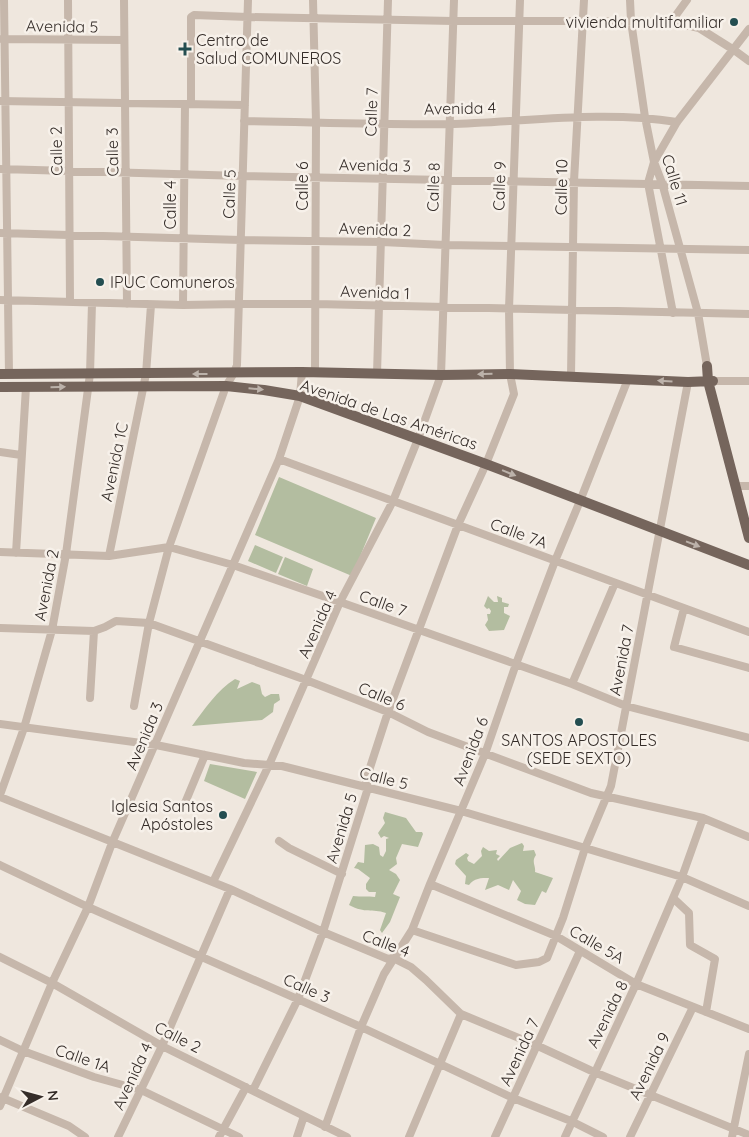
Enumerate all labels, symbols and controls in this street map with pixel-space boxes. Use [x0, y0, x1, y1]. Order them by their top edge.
place label: vivienda multifamiliar [566, 12, 724, 32]
street label: Avenida 5 [26, 15, 98, 37]
marker: vivienda multifamiliar [728, 16, 740, 28]
place label: Centro de Salud COMUNEROS [196, 30, 341, 68]
marker: Centro de Salud COMUNEROS [178, 42, 192, 56]
street label: Calle 7 [360, 87, 382, 137]
street label: Avenida 4 [424, 97, 496, 119]
street label: Calle 2 [46, 126, 66, 176]
street label: Calle 3 [102, 127, 122, 177]
street label: Calle 11 [658, 152, 692, 208]
street label: Avenida 3 [339, 154, 411, 176]
street label: Calle 10 [551, 159, 571, 215]
street label: Calle 6 [292, 161, 312, 211]
street label: Calle 9 [488, 161, 510, 211]
street label: Calle 8 [422, 162, 444, 212]
street label: Calle 5 [218, 169, 240, 219]
street label: Calle 4 [160, 180, 180, 230]
street label: Avenida 2 [338, 218, 412, 240]
place label: IPUC Comuneros [110, 272, 235, 292]
marker: IPUC Comuneros [94, 276, 106, 288]
street label: Avenida 1 [340, 281, 410, 303]
one-way arrow [191, 370, 207, 378]
one-way arrow [476, 370, 492, 378]
street label: Avenida de Las Américas [298, 374, 480, 454]
one-way arrow [656, 376, 672, 384]
one-way arrow [50, 383, 66, 391]
one-way arrow [248, 385, 264, 393]
street label: Avenida 1C [96, 421, 132, 503]
one-way arrow [502, 469, 517, 477]
street label: Calle 7A [488, 513, 550, 553]
one-way arrow [686, 540, 701, 548]
street label: Avenida 2 [29, 547, 63, 623]
street label: Calle 7 [357, 585, 409, 621]
street label: Avenida 4 [293, 587, 341, 661]
street label: Avenida 7 [604, 623, 638, 697]
street label: Calle 6 [355, 677, 409, 715]
street label: Avenida 3 [121, 699, 167, 773]
street label: Avenida 6 [448, 713, 492, 788]
marker: SANTOS APOSTOLES (SEDE SEXTO) [573, 716, 585, 728]
place label: SANTOS APOSTOLES (SEDE SEXTO) [501, 730, 657, 768]
street label: Calle 5 [358, 762, 410, 794]
street label: Avenida 5 [321, 790, 361, 866]
place label: Iglesia Santos Apóstoles [111, 796, 213, 834]
marker: Iglesia Santos Apóstoles [217, 809, 229, 821]
street label: Calle 5A [566, 920, 628, 968]
street label: Calle 4 [359, 925, 413, 961]
street label: Calle 3 [280, 969, 334, 1007]
street label: Avenida 8 [582, 977, 632, 1051]
street label: Avenida 7 [495, 1015, 543, 1089]
street label: Calle 2 [151, 1017, 205, 1057]
street label: Avenida 9 [624, 1029, 674, 1103]
street label: Calle 1A [53, 1039, 113, 1077]
street label: Avenida 4 [108, 1039, 156, 1113]
north arrow [15, 1072, 65, 1122]
text: N [43, 1090, 62, 1102]

